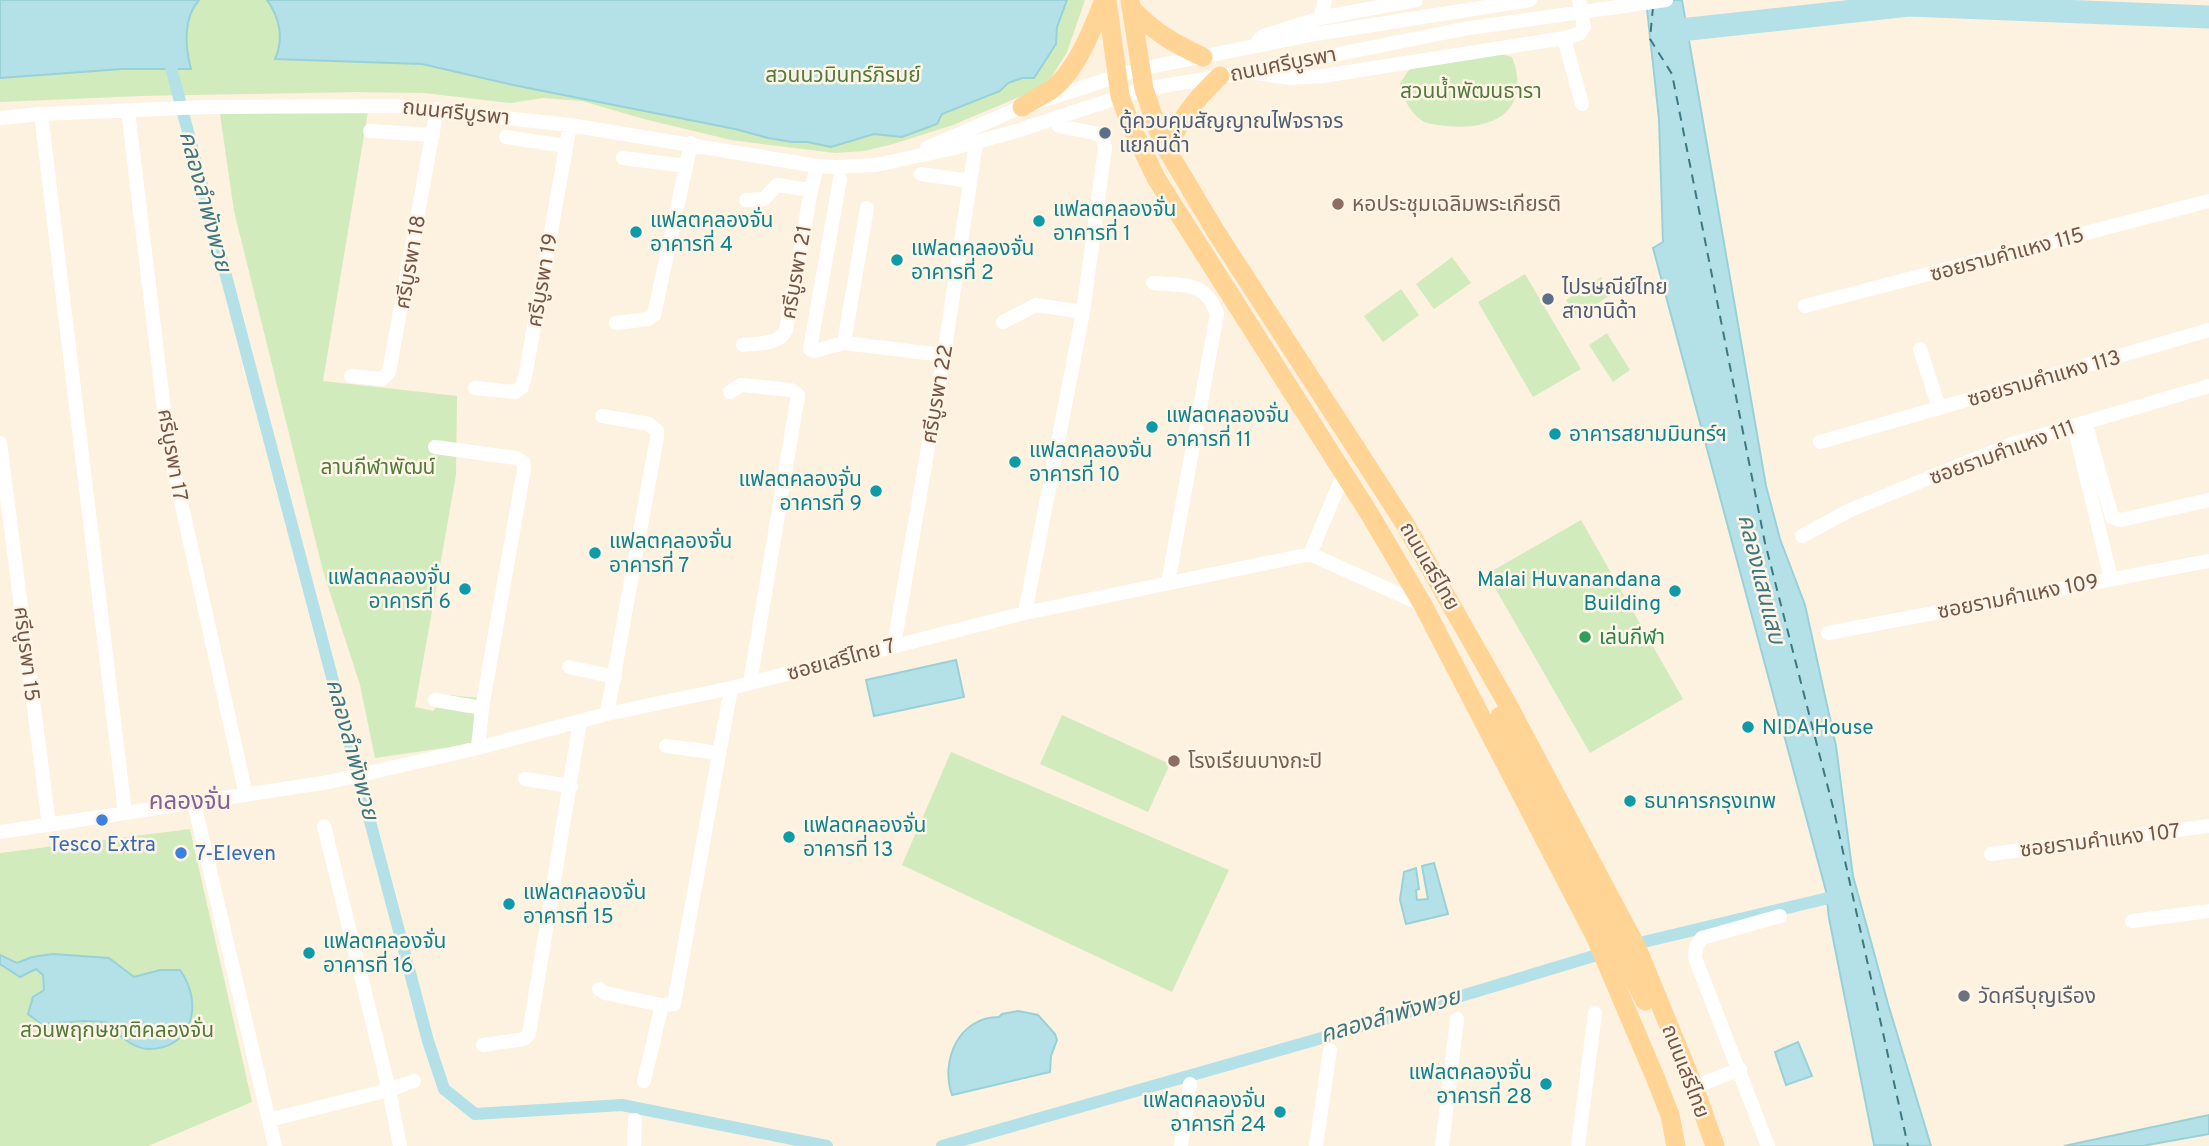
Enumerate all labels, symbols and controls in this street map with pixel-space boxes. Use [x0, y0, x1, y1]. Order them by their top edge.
street label: ถนนศรีบูรพา [1228, 42, 1339, 89]
park label: สวนนวมินทร์ภิรมย์ [765, 63, 921, 90]
park label: สวนน้ำพัฒนธารา [1400, 76, 1542, 106]
street label: ถนนศรีบูรพา [401, 94, 511, 133]
place label: ตู้ควบคุมสัญญาณไฟจราจร แยกนิด้า [1119, 109, 1344, 160]
marker: ตู้ควบคุมสัญญาณไฟจราจร แยกนิด้า [1097, 125, 1113, 141]
water label: คลองลำพังพวย [171, 128, 237, 277]
place label: หอประชุมเฉลิมพระเกียรติ [1352, 192, 1561, 219]
place label: แฟลตคลองจั่น อาคารที่ 1 [1053, 195, 1176, 248]
marker: หอประชุมเฉลิมพระเกียรติ [1330, 196, 1346, 212]
place label: แฟลตคลองจั่น อาคารที่ 4 [650, 206, 773, 259]
street label: ศรีบูรพา 18 [390, 213, 433, 311]
marker: แฟลตคลองจั่น อาคารที่ 1 [1031, 213, 1047, 229]
street label: ซอยรามคำแหง 115 [1927, 222, 2087, 289]
street label: ศรีบูรพา 21 [776, 223, 819, 321]
marker: แฟลตคลองจั่น อาคารที่ 4 [628, 224, 644, 240]
street label: ศรีบูรพา 19 [522, 231, 565, 329]
place label: แฟลตคลองจั่น อาคารที่ 2 [911, 234, 1034, 287]
marker: แฟลตคลองจั่น อาคารที่ 2 [889, 252, 905, 268]
place label: ไปรษณีย์ไทย สาขานิด้า [1561, 275, 1668, 326]
marker: ไปรษณีย์ไทย สาขานิด้า [1540, 291, 1556, 307]
street label: ศรีบูรพา 22 [916, 343, 960, 446]
street label: ซอยรามคำแหง 113 [1965, 345, 2124, 414]
place label: แฟลตคลองจั่น อาคารที่ 11 [1166, 401, 1289, 454]
street label: ศรีบูรพา 17 [150, 407, 193, 503]
street label: ซอยรามคำแหง 111 [1926, 415, 2079, 492]
marker: แฟลตคลองจั่น อาคารที่ 11 [1144, 419, 1160, 435]
place label: อาคารสยามมินทร์ฯ [1569, 422, 1727, 449]
marker: อาคารสยามมินทร์ฯ [1547, 426, 1563, 442]
place label: แฟลตคลองจั่น อาคารที่ 10 [1029, 436, 1152, 489]
marker: แฟลตคลองจั่น อาคารที่ 10 [1007, 454, 1023, 470]
park label: ลานกีฬาพัฒน์ [321, 455, 435, 482]
place label: แฟลตคลองจั่น อาคารที่ 9 [739, 465, 862, 518]
marker: แฟลตคลองจั่น อาคารที่ 9 [868, 483, 884, 499]
water label: คลองแสนแสบ [1729, 512, 1790, 650]
street label: ถนนเสรีไทย [1392, 517, 1465, 616]
place label: แฟลตคลองจั่น อาคารที่ 7 [609, 527, 732, 580]
marker: แฟลตคลองจั่น อาคารที่ 7 [587, 545, 603, 561]
place label: แฟลตคลองจั่น อาคารที่ 6 [328, 563, 451, 616]
place label: Malai Huvanandana Building [1477, 567, 1661, 618]
street label: ซอยรามคำแหง 109 [1935, 569, 2101, 626]
marker: แฟลตคลองจั่น อาคารที่ 6 [457, 581, 473, 597]
marker: Malai Huvanandana Building [1667, 583, 1683, 599]
street label: ศรีบูรพา 15 [6, 605, 45, 703]
place label: เล่นกีฬา [1599, 625, 1665, 652]
marker: เล่นกีฬา [1577, 629, 1593, 645]
street label: ซอยเสรีไทย 7 [784, 633, 899, 688]
water label: คลองลำพังพวย [318, 676, 384, 825]
place label: NIDA House [1762, 715, 1874, 742]
marker: NIDA House [1740, 719, 1756, 735]
place label: โรงเรียนบางกะปิ [1188, 749, 1322, 776]
marker: โรงเรียนบางกะปิ [1166, 753, 1182, 769]
district label: คลองจั่น [149, 785, 231, 818]
place label: ธนาคารกรุงเทพ [1644, 789, 1776, 816]
marker: ธนาคารกรุงเทพ [1622, 793, 1638, 809]
place label: แฟลตคลองจั่น อาคารที่ 13 [803, 811, 926, 864]
marker: Tesco Extra [94, 812, 110, 828]
street label: ซอยรามคำแหง 107 [2018, 818, 2182, 865]
marker: แฟลตคลองจั่น อาคารที่ 13 [781, 829, 797, 845]
place label: Tesco Extra [48, 832, 156, 859]
place label: 7-Eleven [195, 841, 276, 868]
marker: 7-Eleven [173, 845, 189, 861]
place label: แฟลตคลองจั่น อาคารที่ 15 [523, 878, 646, 931]
marker: แฟลตคลองจั่น อาคารที่ 15 [501, 896, 517, 912]
place label: แฟลตคลองจั่น อาคารที่ 16 [323, 927, 446, 980]
marker: แฟลตคลองจั่น อาคารที่ 16 [301, 945, 317, 961]
water label: คลองลำพังพวย [1317, 983, 1465, 1051]
place label: วัดศรีบุญเรือง [1978, 984, 2096, 1011]
marker: วัดศรีบุญเรือง [1956, 988, 1972, 1004]
park label: สวนพฤกษชาติคลองจั่น [20, 1016, 214, 1045]
street label: ถนนเสรีไทย [1654, 1021, 1715, 1122]
place label: แฟลตคลองจั่น อาคารที่ 28 [1409, 1058, 1532, 1111]
marker: แฟลตคลองจั่น อาคารที่ 28 [1538, 1076, 1554, 1092]
place label: แฟลตคลองจั่น อาคารที่ 24 [1143, 1086, 1266, 1139]
marker: แฟลตคลองจั่น อาคารที่ 24 [1272, 1104, 1288, 1120]

